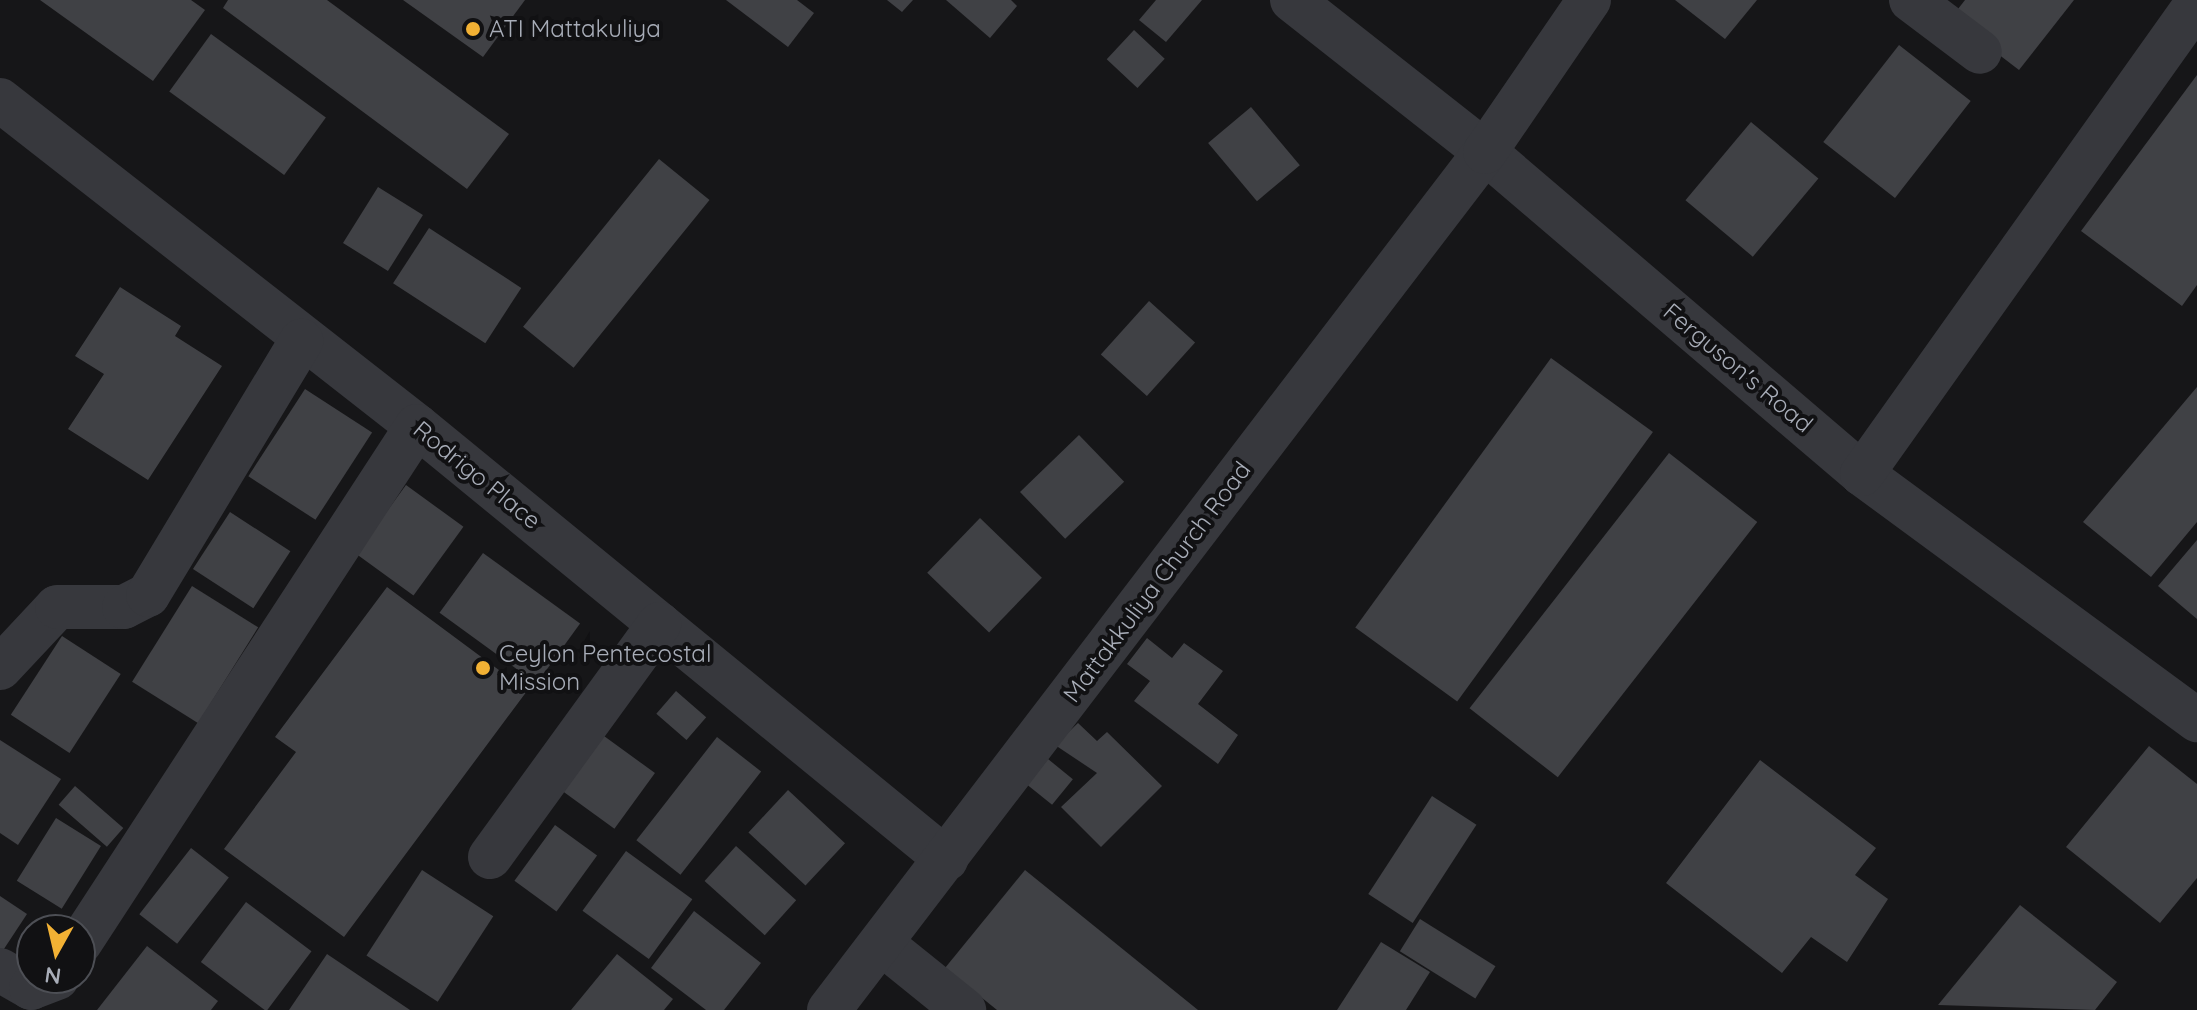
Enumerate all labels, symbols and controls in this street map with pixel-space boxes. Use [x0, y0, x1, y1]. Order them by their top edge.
place label: ATI Mattakuliya [489, 15, 661, 43]
marker: ATI Mattakuliya [464, 20, 482, 38]
street label: Ferguson's Road [1658, 297, 1818, 439]
street label: Rodrigo Place [408, 415, 546, 535]
street label: Mattakkuliya Church Road [1057, 456, 1257, 708]
place label: Ceylon Pentecostal Mission [499, 640, 711, 696]
marker: Ceylon Pentecostal Mission [474, 659, 492, 677]
north arrow [16, 914, 96, 994]
text: N [43, 961, 63, 991]

